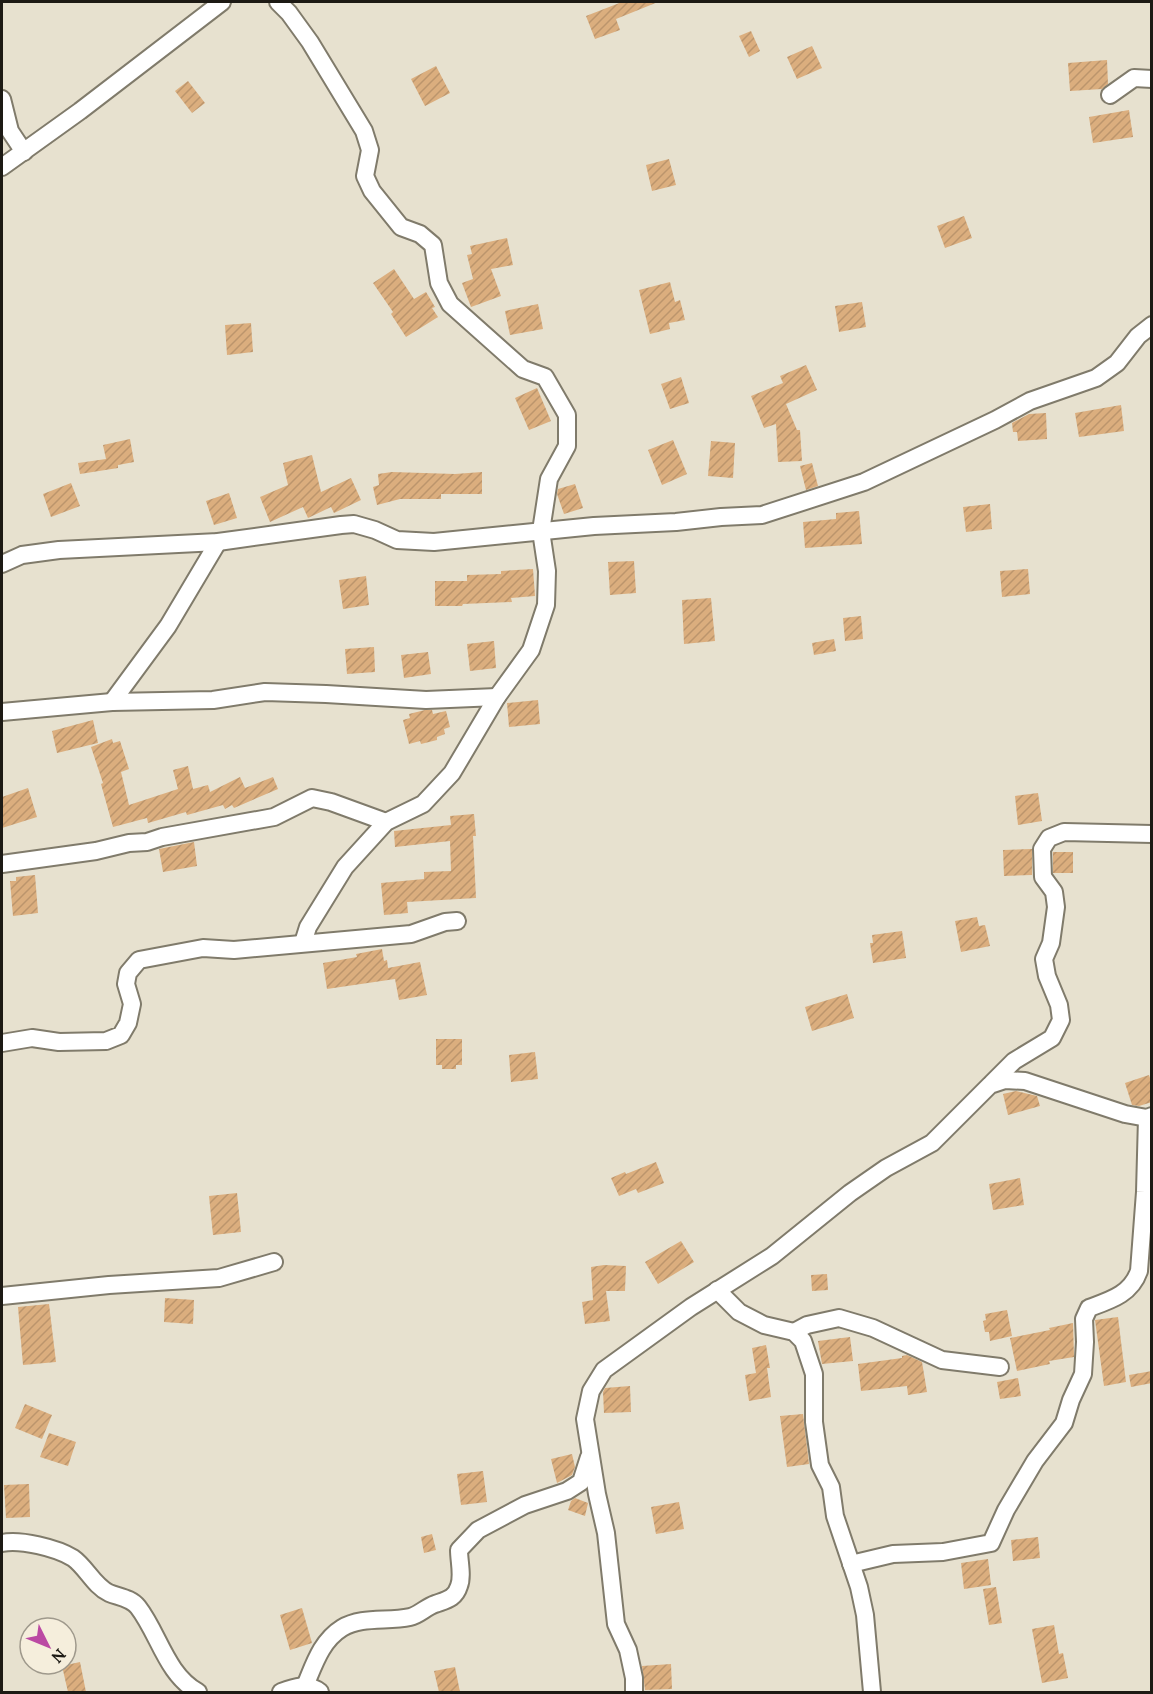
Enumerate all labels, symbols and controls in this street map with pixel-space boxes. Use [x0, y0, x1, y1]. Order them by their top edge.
north arrow [18, 1616, 78, 1676]
text: N [47, 1645, 71, 1668]

